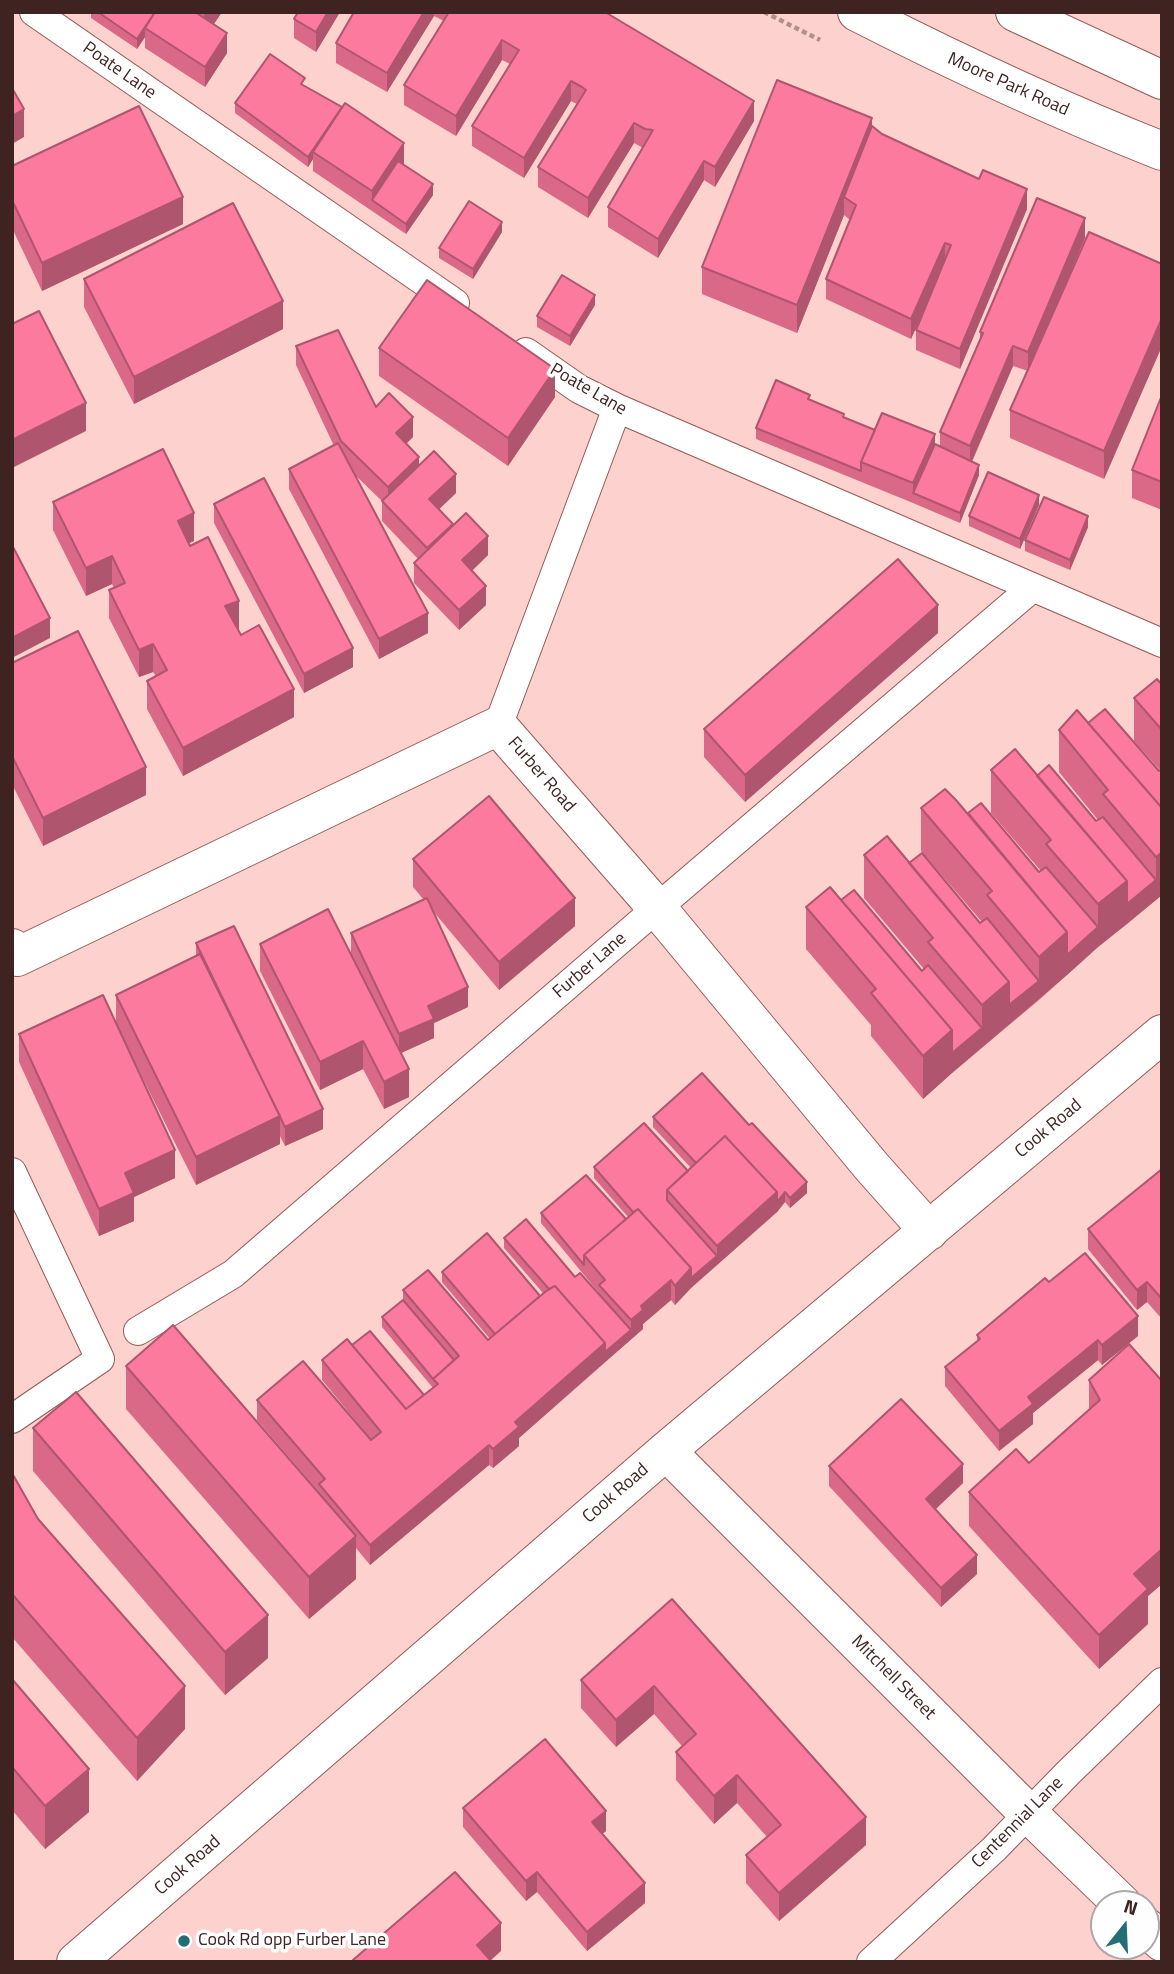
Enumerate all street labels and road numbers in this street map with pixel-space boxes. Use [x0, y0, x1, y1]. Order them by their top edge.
street label: Poate Lane [78, 38, 160, 104]
street label: Moore Park Road [944, 49, 1072, 121]
street label: Poate Lane [546, 359, 630, 421]
street label: Furber Road [502, 733, 580, 817]
street label: Furber Lane [549, 928, 631, 1004]
street label: Cook Road [1011, 1095, 1087, 1163]
street label: Cook Road [579, 1460, 653, 1528]
street label: Mitchell Street [846, 1631, 940, 1725]
street label: Centennial Lane [968, 1773, 1068, 1873]
street label: Cook Road [151, 1832, 225, 1900]

